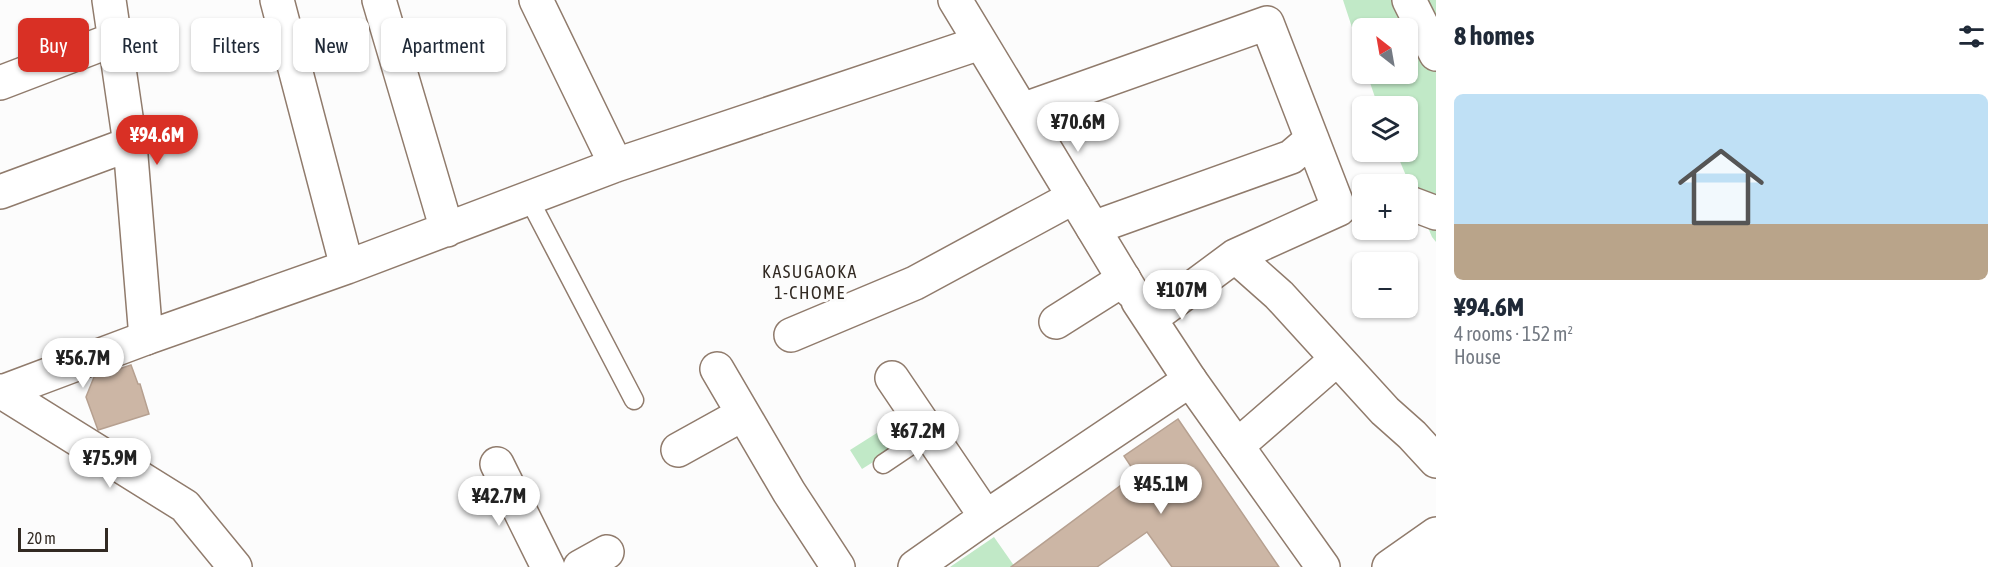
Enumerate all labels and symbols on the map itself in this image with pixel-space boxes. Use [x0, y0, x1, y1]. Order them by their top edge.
north arrow [1352, 18, 1418, 84]
pin: ¥70.6M [1029, 102, 1127, 153]
pin: ¥94.6M [108, 115, 206, 166]
district label: KASUGAOKA 1-CHOME [762, 261, 858, 303]
pin: ¥107M [1140, 270, 1224, 321]
pin: ¥56.7M [34, 338, 132, 389]
pin: ¥67.2M [869, 411, 967, 462]
pin: ¥75.9M [61, 438, 159, 489]
pin: ¥45.1M [1112, 464, 1210, 515]
pin: ¥42.7M [450, 476, 548, 527]
scale bar [18, 525, 108, 552]

